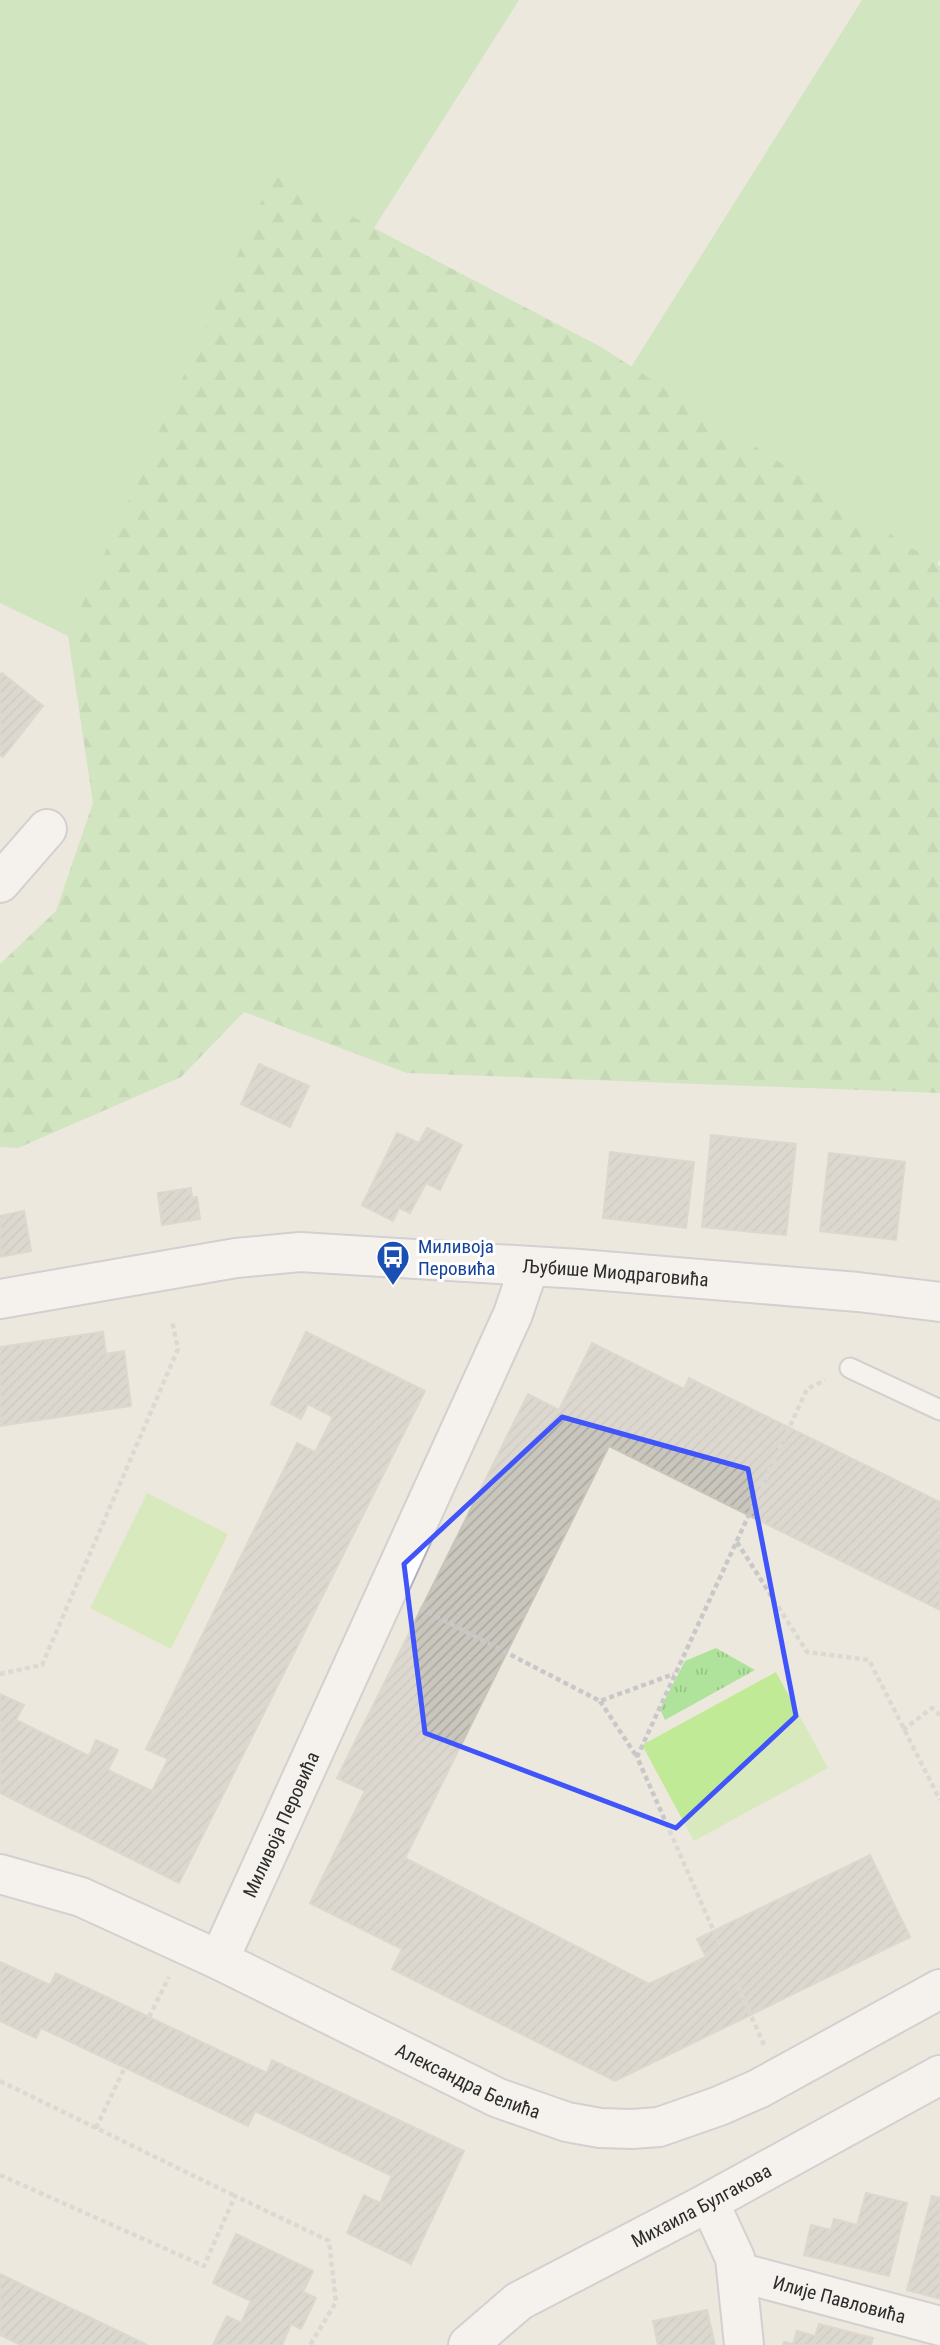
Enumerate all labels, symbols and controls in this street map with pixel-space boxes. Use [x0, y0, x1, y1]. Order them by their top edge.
place label: Миливоја Перовића [418, 1235, 495, 1280]
bus stop icon: Миливоја Перовића [374, 1238, 412, 1287]
street label: Љубише Миодраговића [522, 1254, 710, 1291]
street label: Миливоја Перовића [238, 1748, 324, 1901]
street label: Александра Белића [392, 2038, 543, 2123]
street label: Михаила Булгакова [627, 2159, 775, 2252]
street label: Илије Павловића [771, 2270, 908, 2328]

